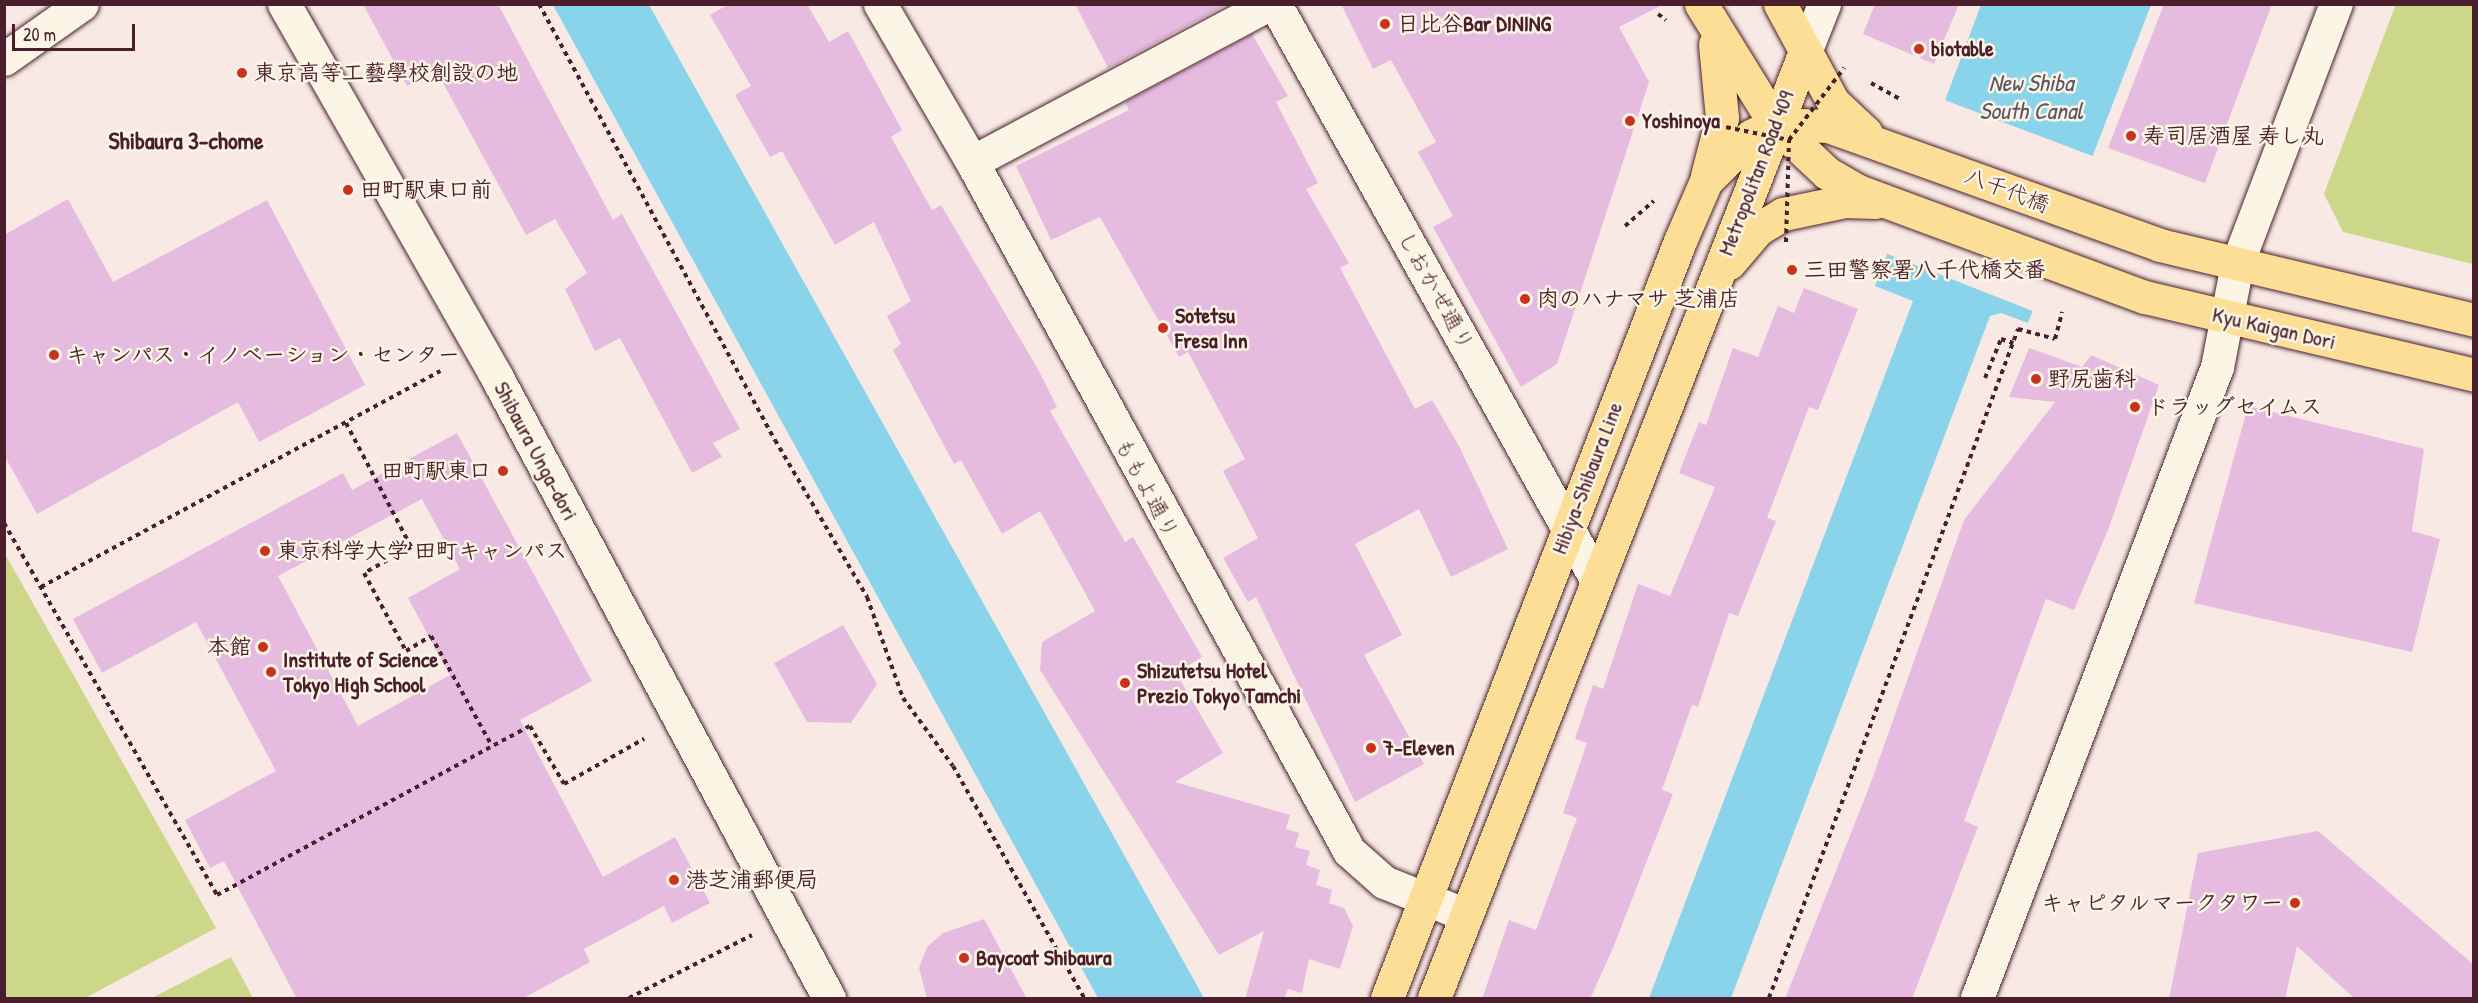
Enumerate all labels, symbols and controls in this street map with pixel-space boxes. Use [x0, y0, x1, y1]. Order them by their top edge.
place label: 日比谷Bar DINING [1397, 11, 1551, 37]
scale bar [15, 12, 138, 50]
marker: 日比谷Bar DINING [1378, 17, 1392, 31]
text: 20 m [23, 22, 56, 47]
place label: biotable [1931, 36, 1994, 62]
marker: biotable [1912, 42, 1926, 56]
place label: 東京高等工藝學校創設の地 [254, 60, 518, 86]
marker: 東京高等工藝學校創設の地 [235, 66, 249, 80]
water label: New Shiba South Canal [1979, 69, 2083, 125]
street label: Metropolitan Road 409 [1712, 87, 1800, 259]
place label: Yoshinoya [1642, 108, 1720, 134]
marker: Yoshinoya [1623, 114, 1637, 128]
place label: 寿司居酒屋 寿し丸 [2143, 123, 2324, 149]
district label: Shibaura 3-chome [109, 127, 263, 155]
marker: 寿司居酒屋 寿し丸 [2124, 129, 2138, 143]
street label: 八千代橋 [1961, 162, 2053, 218]
place label: 田町駅東口前 [360, 177, 492, 203]
marker: 田町駅東口前 [341, 183, 355, 197]
street label: しおかぜ通り [1392, 227, 1480, 355]
place label: 三田警察署八千代橋交番 [1804, 257, 2046, 283]
marker: 三田警察署八千代橋交番 [1785, 263, 1799, 277]
place label: 肉のハナマサ 芝浦店 [1537, 286, 1740, 312]
marker: 肉のハナマサ 芝浦店 [1518, 292, 1532, 306]
street label: Kyu Kaigan Dori [2210, 301, 2338, 355]
place label: Sotetsu Fresa Inn [1175, 302, 1248, 354]
marker: Sotetsu Fresa Inn [1156, 321, 1170, 335]
place label: キャンパス・イノベーション・センター [66, 342, 462, 368]
marker: キャンパス・イノベーション・センター [47, 348, 61, 362]
place label: 野尻歯科 [2048, 366, 2136, 392]
marker: 野尻歯科 [2029, 372, 2043, 386]
street label: Shibaura Unga-dori [488, 377, 584, 525]
place label: ドラッグセイムス [2147, 394, 2323, 420]
street label: Hibiya-Shibaura Line [1546, 398, 1628, 558]
marker: ドラッグセイムス [2128, 400, 2142, 414]
street label: ももよ通り [1110, 433, 1184, 543]
place label: 田町駅東口 [381, 458, 491, 484]
marker: 田町駅東口 [496, 464, 510, 478]
place label: 東京科学大学 田町キャンパス [277, 538, 568, 564]
marker: 東京科学大学 田町キャンパス [258, 544, 272, 558]
place label: 本館 [207, 634, 251, 660]
marker: 本館 [256, 640, 270, 654]
place label: Institute of Science Tokyo High School [283, 646, 438, 698]
place label: Shizutetsu Hotel Prezio Tokyo Tamchi [1137, 657, 1301, 708]
marker: Institute of Science Tokyo High School [264, 665, 278, 679]
marker: Shizutetsu Hotel Prezio Tokyo Tamchi [1118, 676, 1132, 690]
place label: 7-Eleven [1383, 735, 1455, 761]
marker: 7-Eleven [1364, 741, 1378, 755]
place label: 港芝浦郵便局 [686, 867, 818, 893]
marker: 港芝浦郵便局 [667, 873, 681, 887]
place label: キャピタルマークタワー [2041, 890, 2283, 916]
marker: キャピタルマークタワー [2288, 896, 2302, 910]
place label: Baycoat Shibaura [976, 945, 1112, 971]
marker: Baycoat Shibaura [957, 951, 971, 965]

